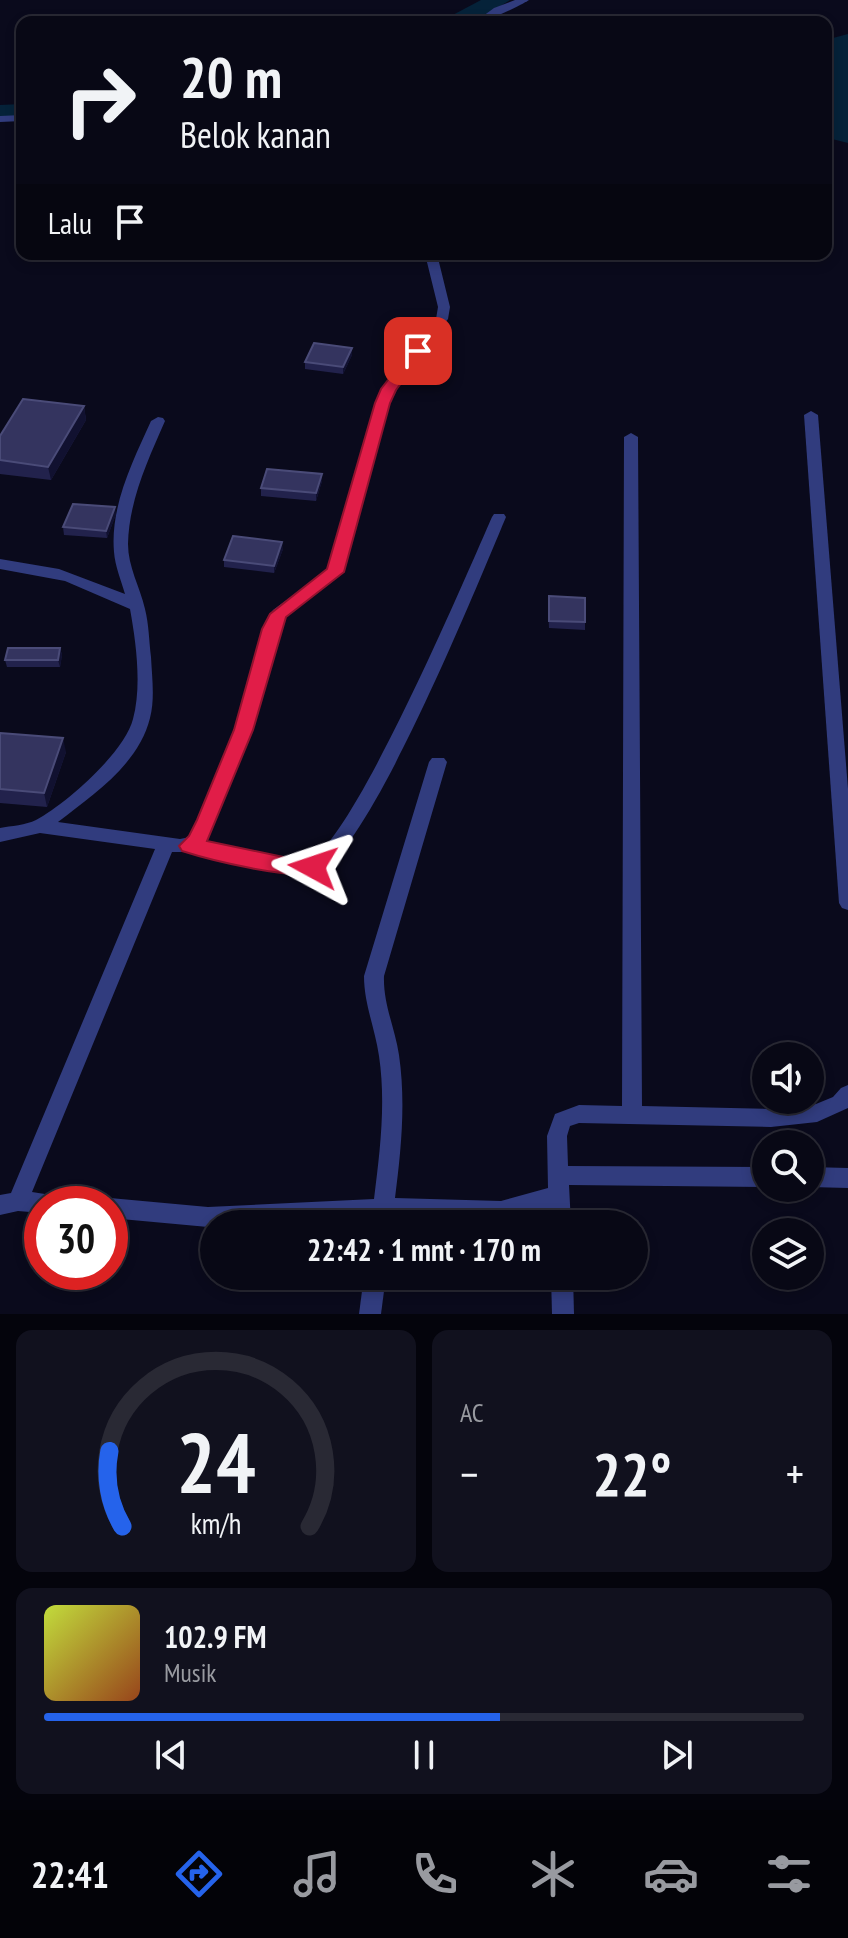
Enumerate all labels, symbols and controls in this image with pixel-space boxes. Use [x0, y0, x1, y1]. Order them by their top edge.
text: 20 m [180, 41, 282, 113]
icon: right [48, 48, 152, 152]
text: Belok kanan [180, 111, 331, 158]
icon: arrive [108, 200, 152, 244]
text: Lalu [48, 203, 92, 242]
pin [384, 317, 452, 385]
icon: arrive [396, 329, 440, 373]
position arrow [271, 825, 355, 909]
map controls [752, 1042, 824, 1290]
button: sound [752, 1042, 824, 1114]
button: search [752, 1130, 824, 1202]
speed limit sign: 30 [24, 1186, 128, 1290]
button: layers [752, 1218, 824, 1290]
text: 22:42 · 1 mnt · 170 m [307, 1230, 541, 1269]
text: AC [460, 1396, 484, 1429]
text: 24 [176, 1408, 256, 1516]
text: 22° [592, 1435, 672, 1513]
text: − [460, 1445, 478, 1502]
text: + [786, 1445, 804, 1502]
text: km/h [191, 1505, 241, 1542]
text: 102.9 FM [164, 1617, 266, 1656]
text: Musik [164, 1656, 216, 1689]
icon: previous [149, 1733, 193, 1777]
icon: pause [402, 1733, 446, 1777]
icon: next [655, 1733, 699, 1777]
icon: directions [171, 1846, 227, 1902]
icon: music [289, 1846, 345, 1902]
icon: phone [407, 1846, 463, 1902]
icon: climate [525, 1846, 581, 1902]
icon: car [643, 1846, 699, 1902]
icon: filters [761, 1846, 817, 1902]
text: 22:41 [31, 1851, 109, 1898]

